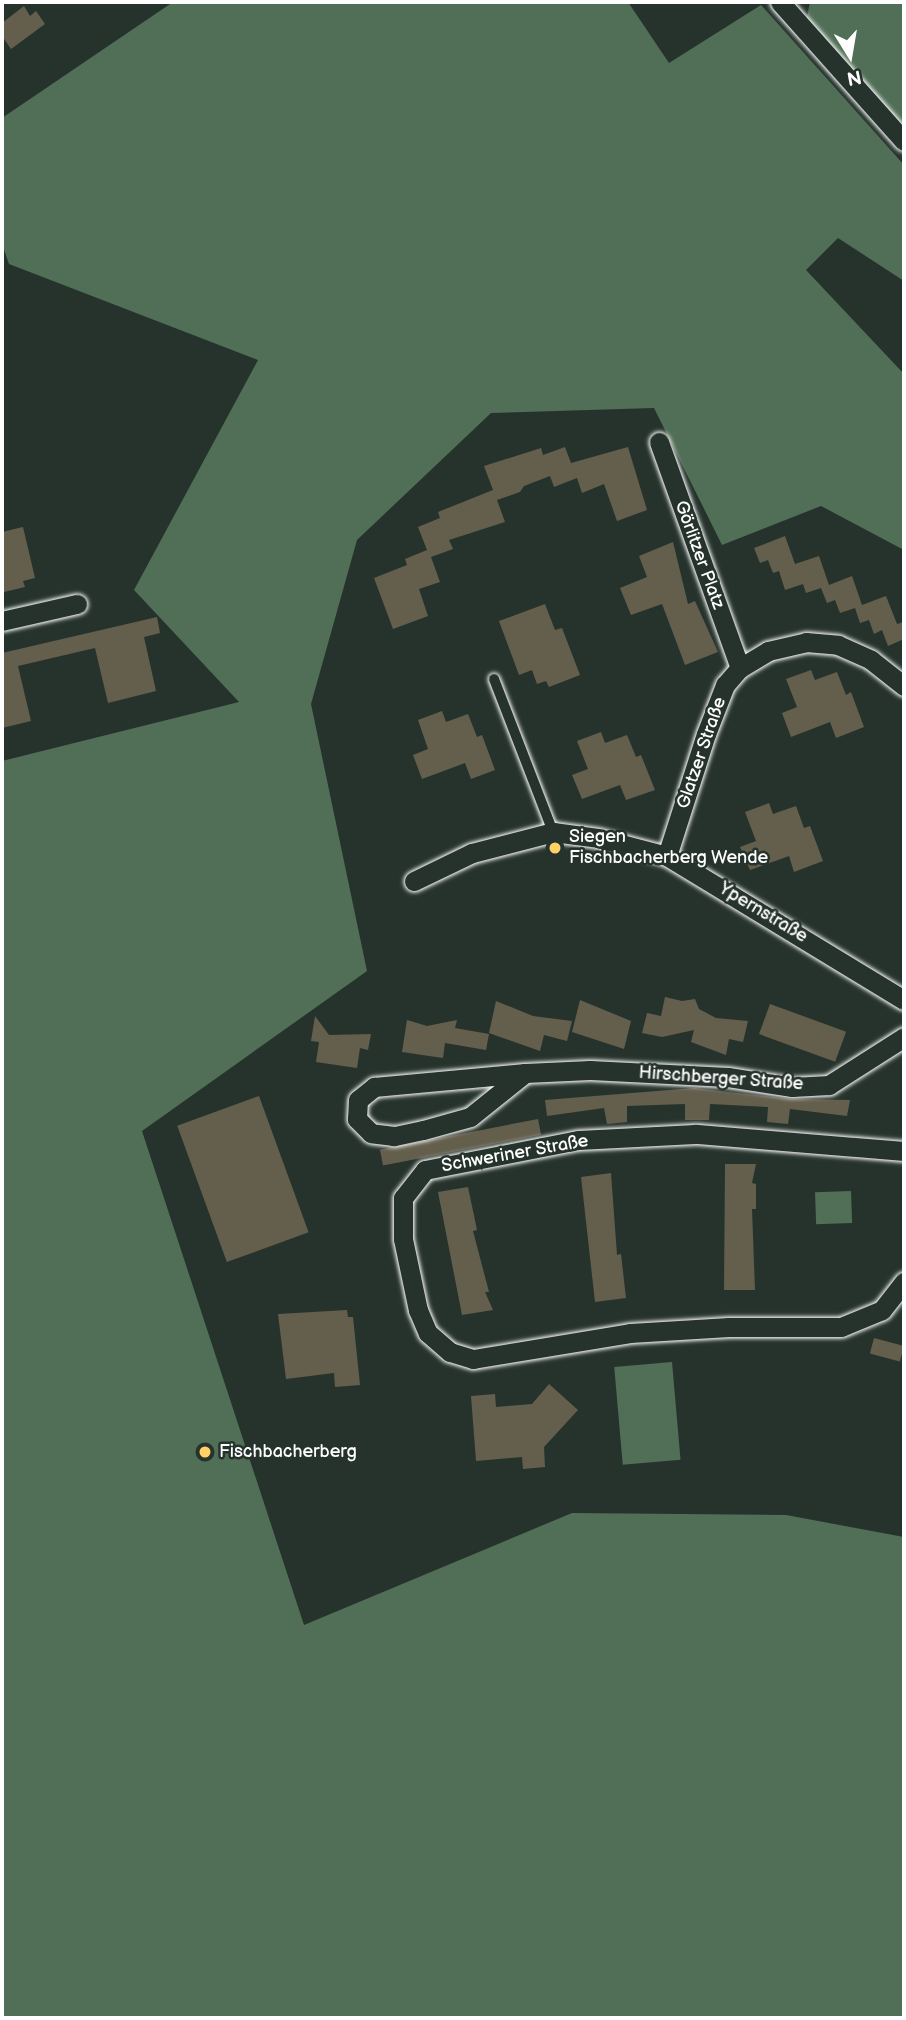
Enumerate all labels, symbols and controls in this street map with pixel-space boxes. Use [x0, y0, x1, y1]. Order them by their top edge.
north arrow [815, 21, 885, 91]
text: N [845, 64, 863, 90]
street label: Görlitzer Platz [669, 498, 729, 612]
street label: Glatzer Straße [673, 694, 731, 812]
place label: Siegen Fischbacherberg Wende [569, 827, 769, 870]
marker: Siegen Fischbacherberg Wende [547, 840, 563, 856]
street label: Ypernstraße [715, 878, 811, 948]
street label: Hirschberger Straße [638, 1062, 804, 1096]
street label: Schweriner Straße [440, 1130, 590, 1178]
place label: Fischbacherberg [219, 1441, 357, 1463]
marker: Fischbacherberg [197, 1444, 213, 1460]

